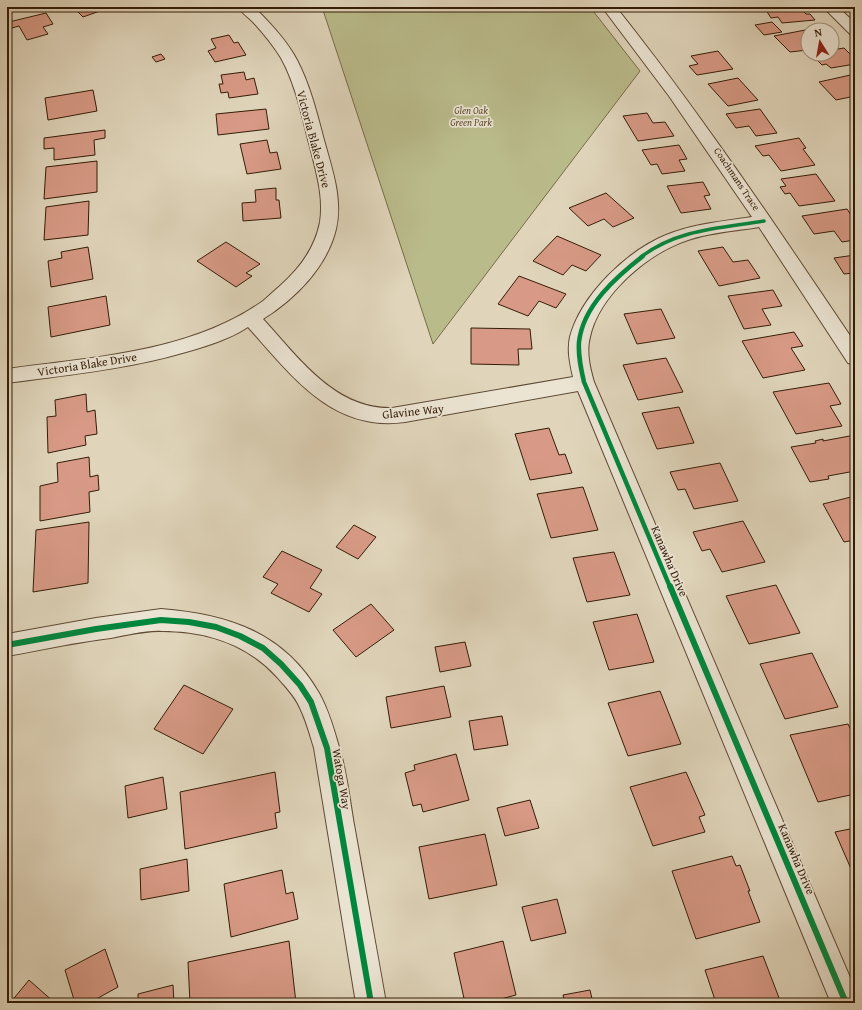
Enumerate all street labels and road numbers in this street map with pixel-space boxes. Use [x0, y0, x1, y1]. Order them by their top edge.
street label: Victoria Blake Drive [293, 88, 335, 190]
street label: Coachmans Trace [710, 144, 764, 214]
street label: Victoria Blake Drive [36, 348, 138, 380]
street label: Glavine Way [381, 399, 445, 423]
street label: Kanawha Drive [647, 523, 693, 599]
street label: Watoga Way [328, 747, 356, 811]
street label: Kanawha Drive [774, 821, 820, 897]

